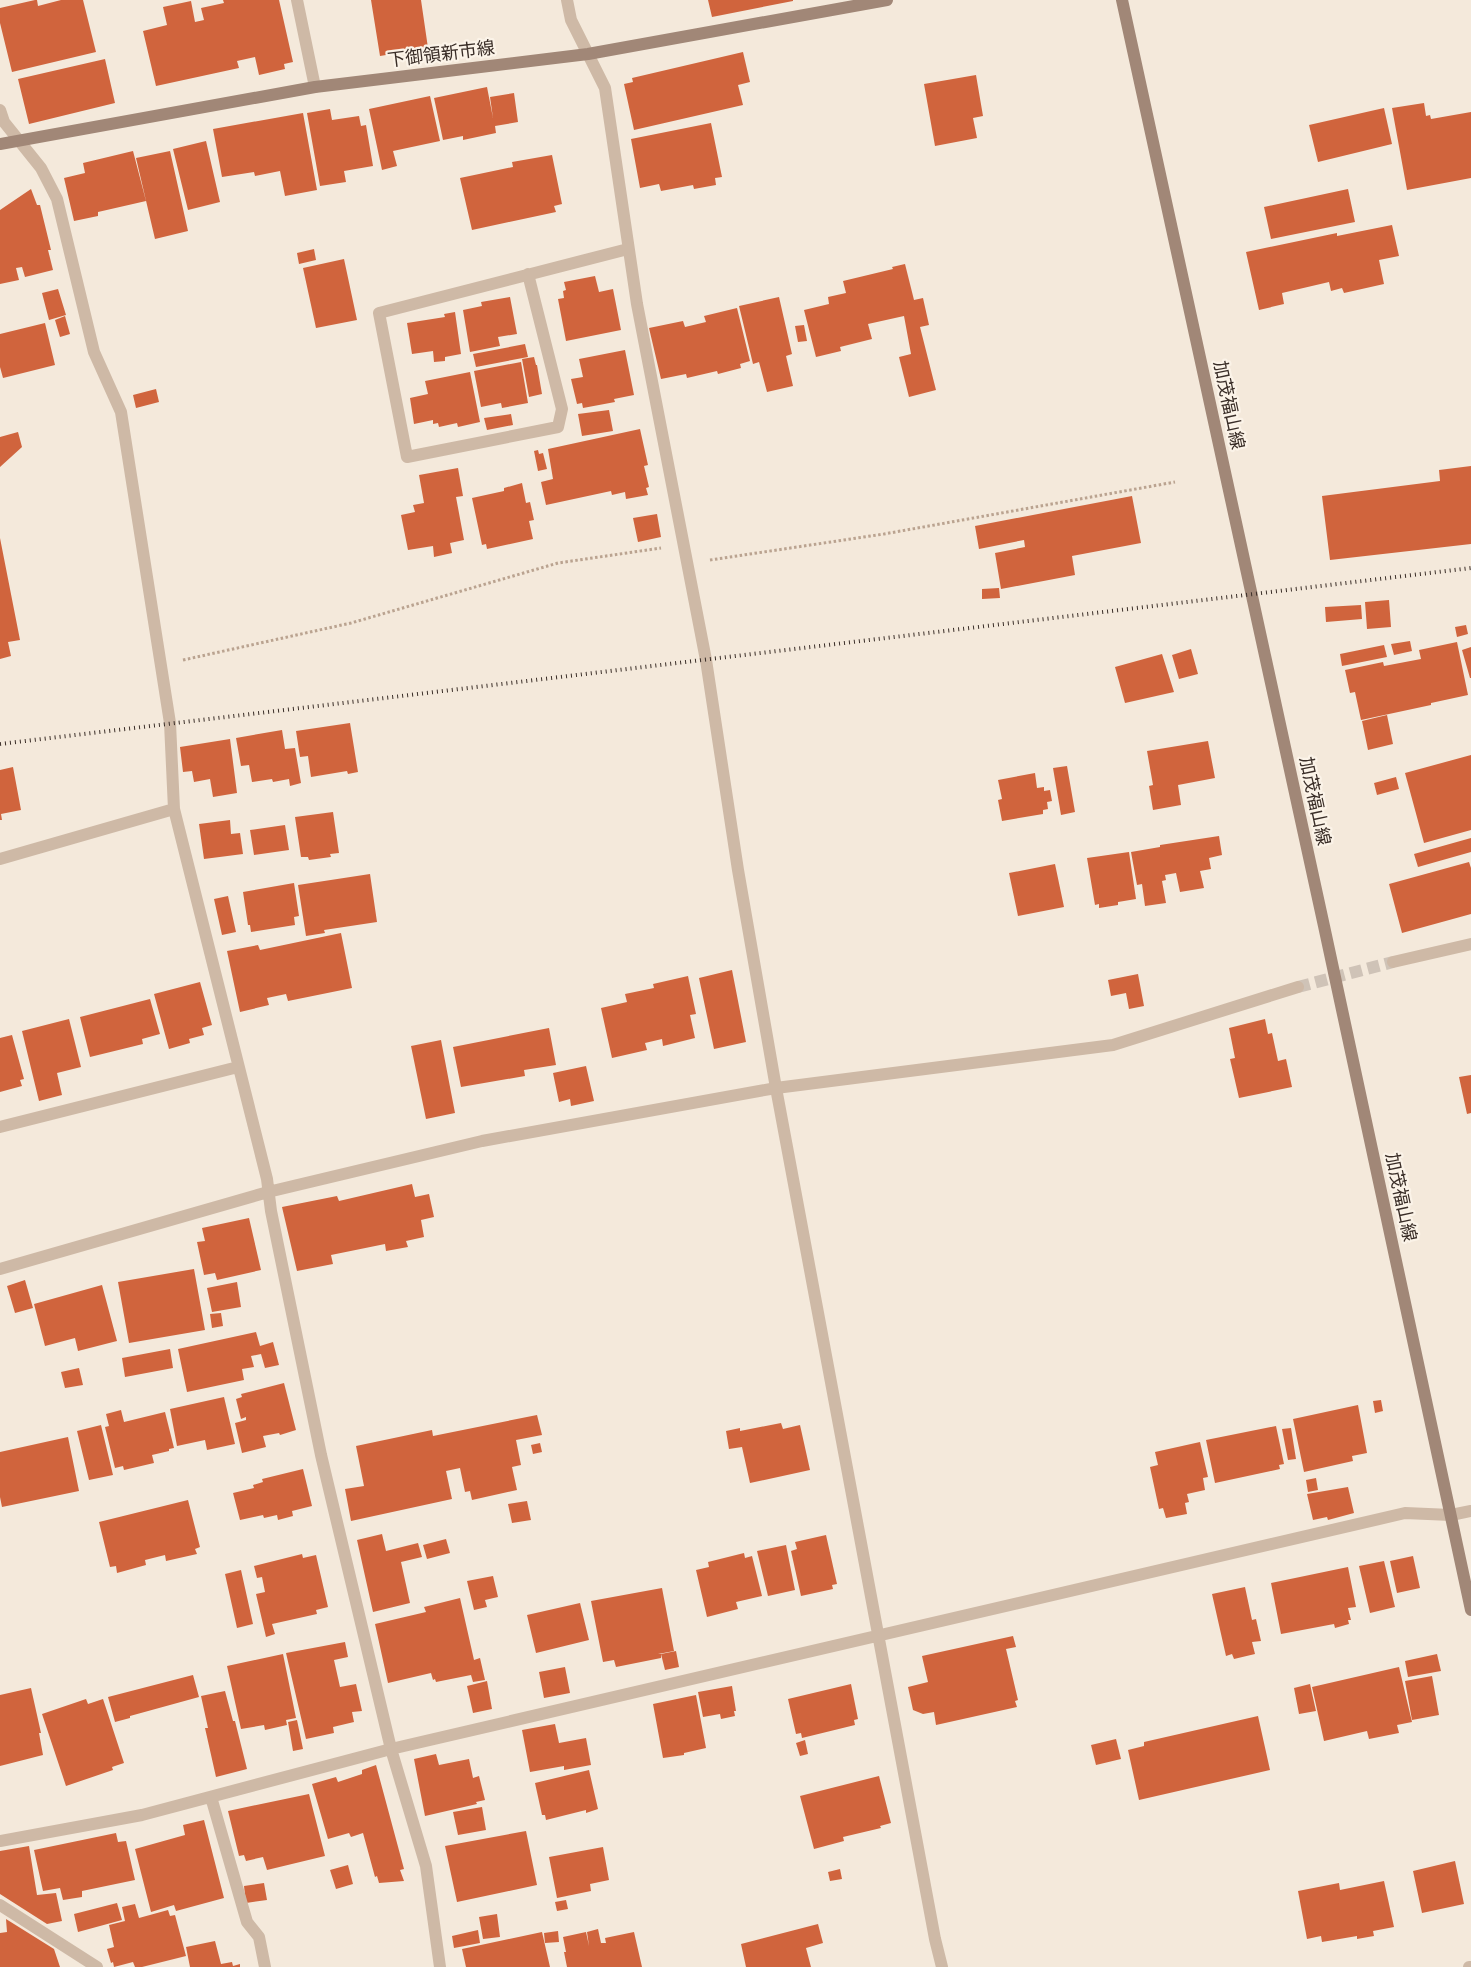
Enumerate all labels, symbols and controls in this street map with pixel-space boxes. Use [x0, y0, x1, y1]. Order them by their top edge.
street label: 下御領新市線 [386, 37, 496, 71]
street label: 加茂福山線 [1209, 359, 1248, 451]
street label: 加茂福山線 [1295, 755, 1334, 847]
street label: 加茂福山線 [1381, 1151, 1420, 1243]

